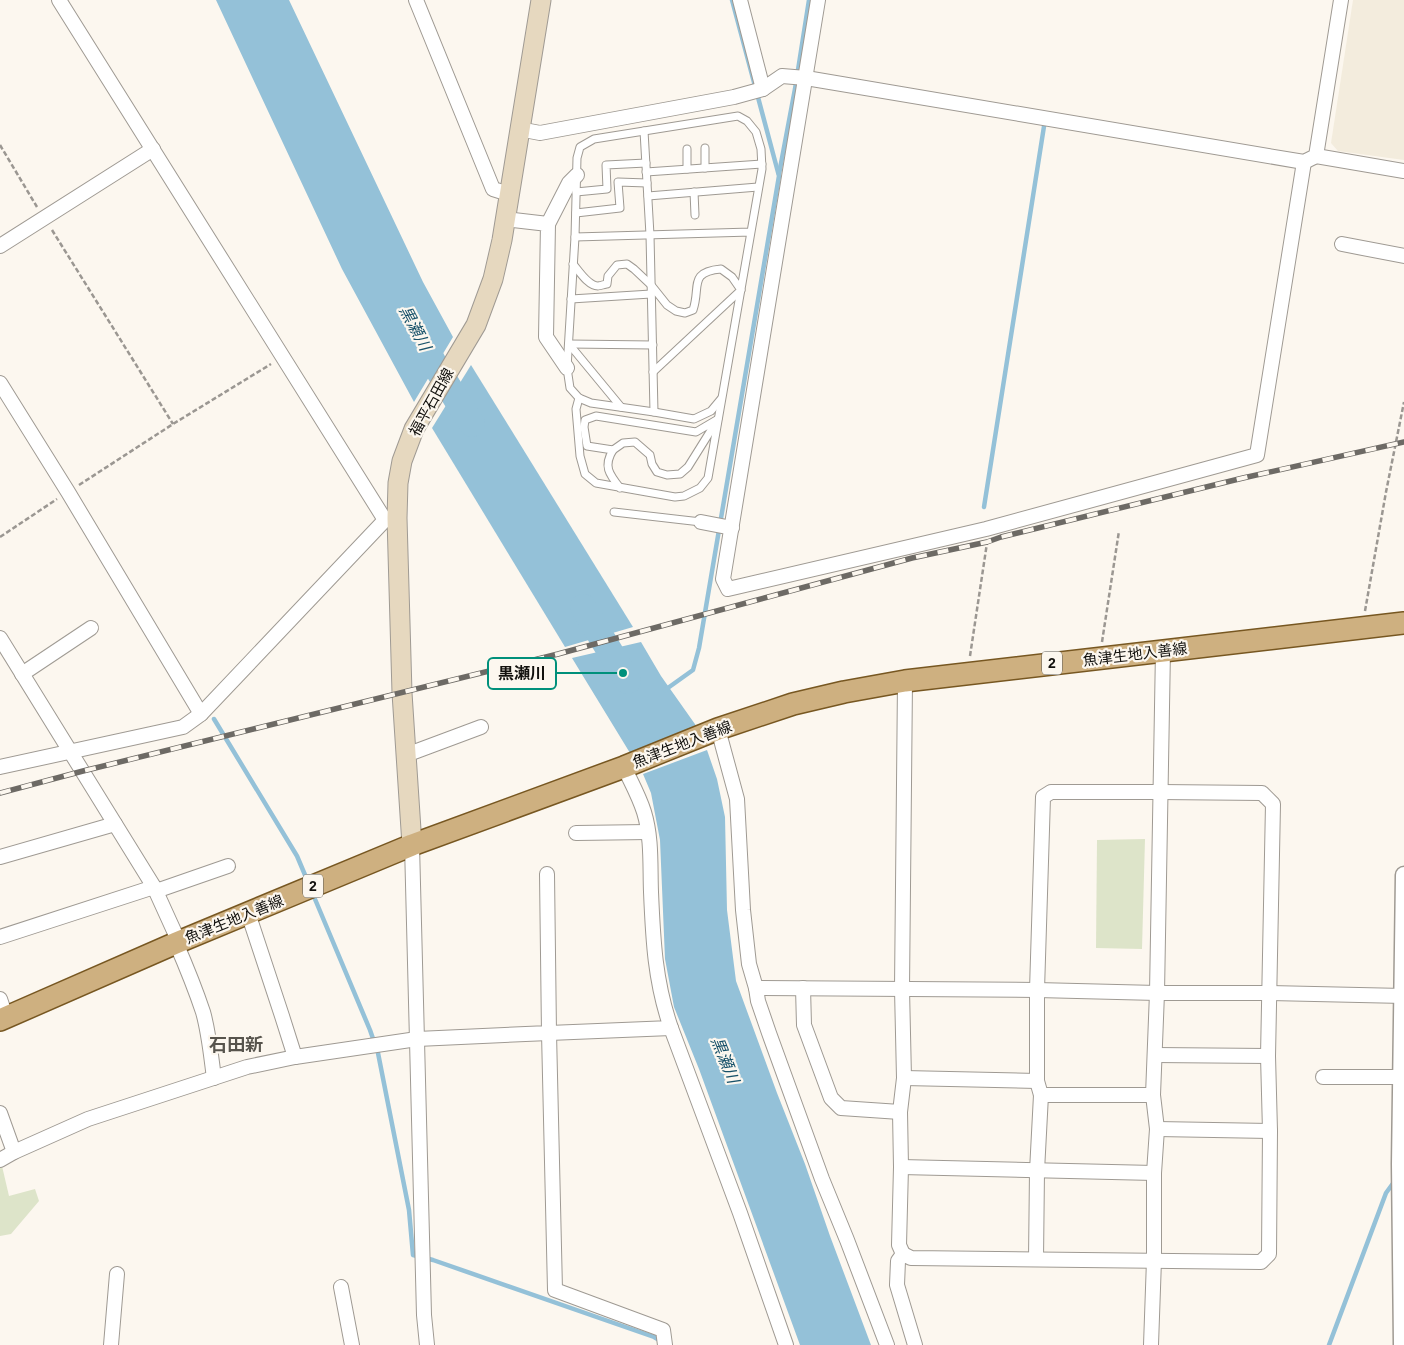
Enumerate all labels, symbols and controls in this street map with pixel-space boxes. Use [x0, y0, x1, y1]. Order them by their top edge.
water label: 黒瀬川 [396, 303, 435, 355]
street label: 福平石田線 [405, 365, 457, 439]
street label: 魚津生地入善線 [1082, 639, 1188, 669]
road number: 2 [1042, 651, 1062, 674]
callout: 黒瀬川 [488, 658, 556, 689]
text: 黒瀬川 [498, 665, 546, 682]
street label: 魚津生地入善線 [630, 717, 734, 771]
road number: 2 [303, 874, 323, 898]
street label: 魚津生地入善線 [182, 891, 286, 947]
district label: 石田新 [209, 1035, 263, 1055]
water label: 黒瀬川 [708, 1035, 743, 1087]

